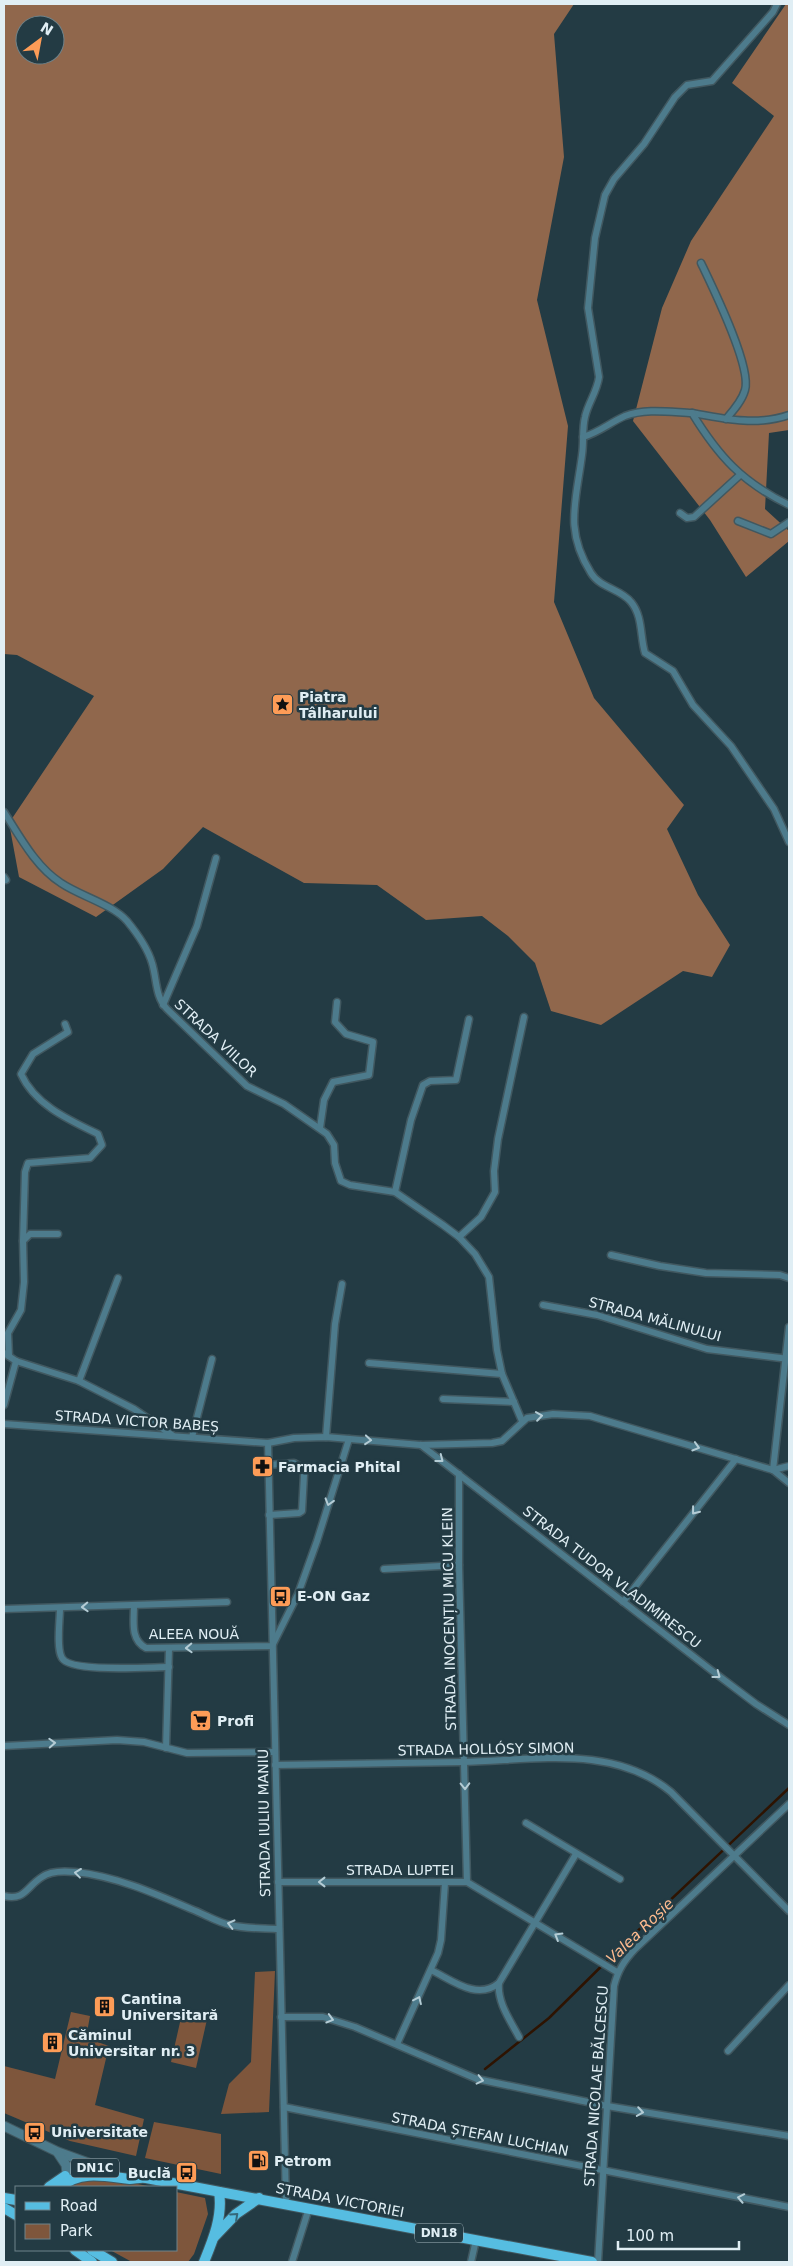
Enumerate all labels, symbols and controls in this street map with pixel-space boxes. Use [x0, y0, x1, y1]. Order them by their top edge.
north arrow [15, 15, 65, 65]
text: N [38, 19, 56, 39]
place label: Piatra Tâlharului [299, 689, 378, 721]
place icon: Piatra Tâlharului [271, 693, 295, 717]
street label: STRADA VIILOR [172, 996, 261, 1080]
street label: STRADA MĂLINULUI [587, 1293, 723, 1344]
street label: STRADA VICTOR BABEȘ [54, 1407, 220, 1436]
one-way arrow [535, 1411, 543, 1422]
one-way arrow [364, 1435, 372, 1446]
one-way arrow [692, 1442, 700, 1452]
one-way arrow [434, 1454, 443, 1462]
pharmacy icon: Farmacia Phital [250, 1455, 274, 1479]
place label: Farmacia Phital [278, 1459, 401, 1475]
one-way arrow [325, 1498, 335, 1506]
street label: STRADA TUDOR VLADIMIRESCU [520, 1503, 704, 1651]
one-way arrow [692, 1505, 700, 1514]
street label: STRADA INOCENȚIU MICU KLEIN [439, 1507, 460, 1731]
bus stop icon: E-ON Gaz [269, 1584, 293, 1608]
place label: E-ON Gaz [297, 1588, 370, 1604]
one-way arrow [81, 1602, 88, 1612]
street label: ALEEA NOUĂ [149, 1625, 240, 1642]
one-way arrow [184, 1643, 192, 1654]
one-way arrow [711, 1669, 720, 1677]
supermarket icon: Profi [189, 1709, 213, 1733]
place label: Profi [217, 1713, 254, 1729]
one-way arrow [49, 1738, 57, 1749]
street label: STRADA HOLLÓSY SIMON [397, 1738, 575, 1759]
street label: STRADA IULIU MANIU [255, 1749, 273, 1897]
one-way arrow [460, 1782, 470, 1790]
street label: STRADA LUPTEI [346, 1862, 454, 1878]
one-way arrow [73, 1868, 81, 1879]
one-way arrow [318, 1877, 326, 1887]
water label: Valea Roșie [603, 1894, 677, 1968]
one-way arrow [227, 1920, 236, 1930]
one-way arrow [554, 1933, 563, 1943]
street label: STRADA NICOLAE BĂLCESCU [580, 1985, 611, 2187]
place label: Cantina Universitară [121, 1991, 218, 2023]
building icon: Cantina Universitară [93, 1995, 117, 2019]
one-way arrow [411, 1996, 422, 2005]
one-way arrow [325, 2014, 333, 2024]
place label: Căminul Universitar nr. 3 [68, 2027, 196, 2059]
building icon: Căminul Universitar nr. 3 [40, 2031, 64, 2055]
one-way arrow [476, 2074, 485, 2085]
one-way arrow [635, 2106, 644, 2116]
street label: STRADA ȘTEFAN LUCHIAN [390, 2109, 570, 2160]
bus stop icon: Universitate [23, 2120, 47, 2144]
place label: Universitate [51, 2124, 148, 2140]
fuel station icon: Petrom [246, 2149, 270, 2173]
place label: Petrom [274, 2153, 332, 2169]
road number: DN1C [71, 2158, 119, 2178]
bus stop icon: Buclă [175, 2161, 199, 2185]
place label: Buclă [128, 2165, 171, 2181]
street label: STRADA VICTORIEI [274, 2180, 406, 2220]
legend [15, 2186, 178, 2251]
one-way arrow [737, 2193, 746, 2203]
text: Road [60, 2197, 98, 2215]
one-way arrow [229, 2213, 238, 2222]
scale bar [618, 2218, 739, 2250]
text: Park [60, 2222, 93, 2240]
road number: DN18 [415, 2224, 463, 2242]
text: 100 m [626, 2227, 674, 2245]

